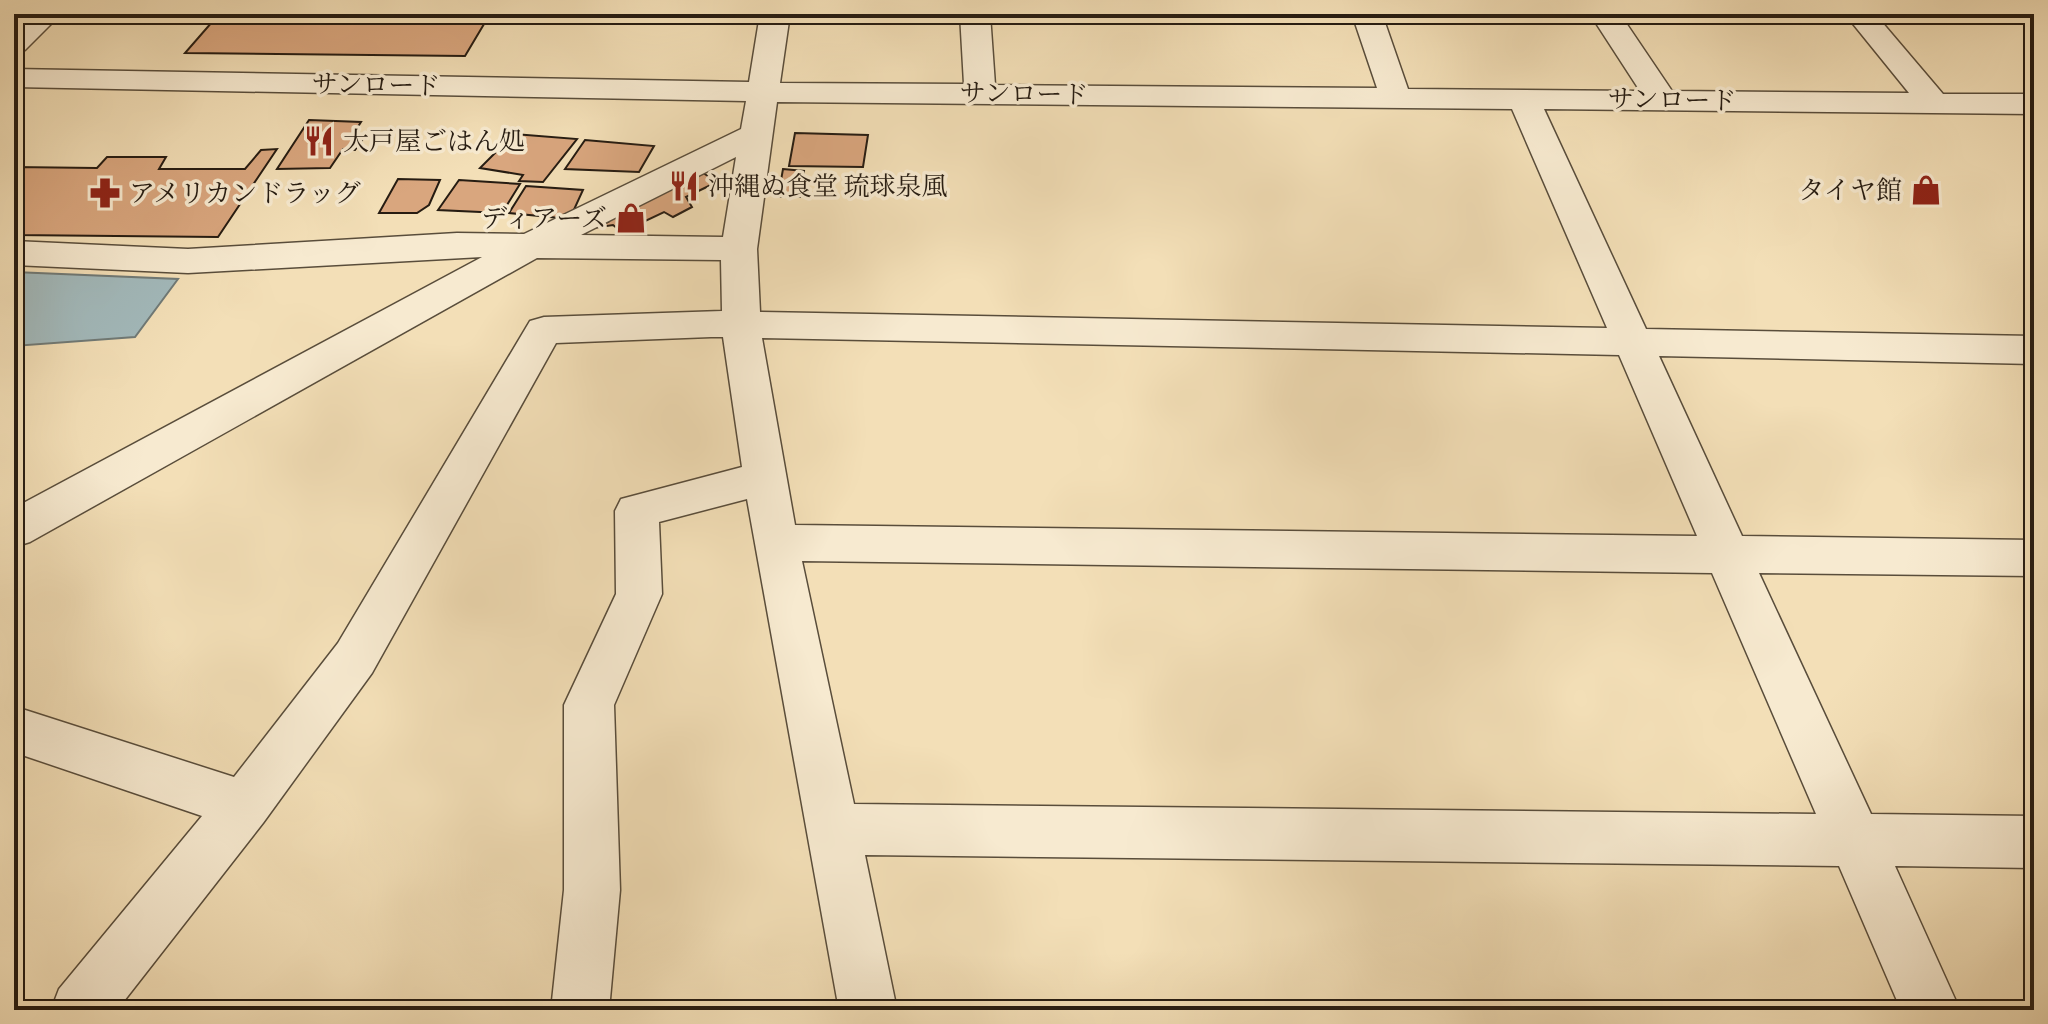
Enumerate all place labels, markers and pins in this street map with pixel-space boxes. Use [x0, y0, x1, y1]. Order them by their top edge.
restaurant icon: 大戸屋ごはん処 [302, 124, 336, 158]
place label: 大戸屋ごはん処 [343, 126, 525, 157]
restaurant icon: 沖縄ぬ食堂 琉球泉風 [667, 169, 701, 203]
place label: 沖縄ぬ食堂 琉球泉風 [708, 171, 948, 202]
shop icon: タイヤ館 [1909, 173, 1943, 207]
place label: タイヤ館 [1799, 175, 1902, 206]
pharmacy icon: アメリカンドラッグ [88, 176, 122, 210]
place label: アメリカンドラッグ [129, 178, 361, 209]
shop icon: ディアーズ [614, 201, 648, 235]
place label: ディアーズ [481, 203, 607, 234]

